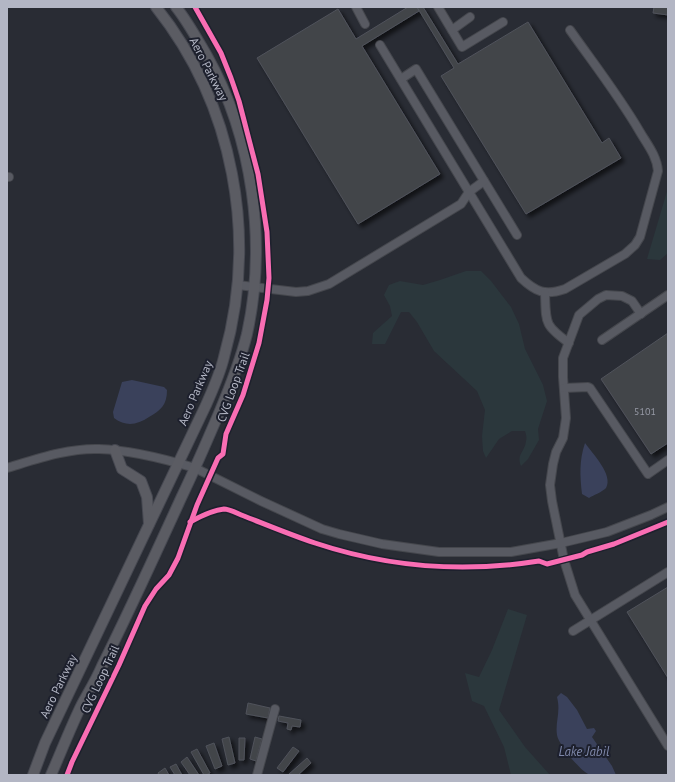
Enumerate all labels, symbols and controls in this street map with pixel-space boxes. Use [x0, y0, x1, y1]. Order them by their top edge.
street label: Aero Parkway [187, 35, 232, 104]
street label: CVG Loop Trail [213, 349, 253, 424]
street label: Aero Parkway [175, 358, 216, 428]
house number: 5101 [634, 405, 656, 418]
street label: CVG Loop Trail [78, 642, 123, 715]
street label: Aero Parkway [36, 651, 80, 720]
water label: Lake Jabil [559, 743, 610, 760]

